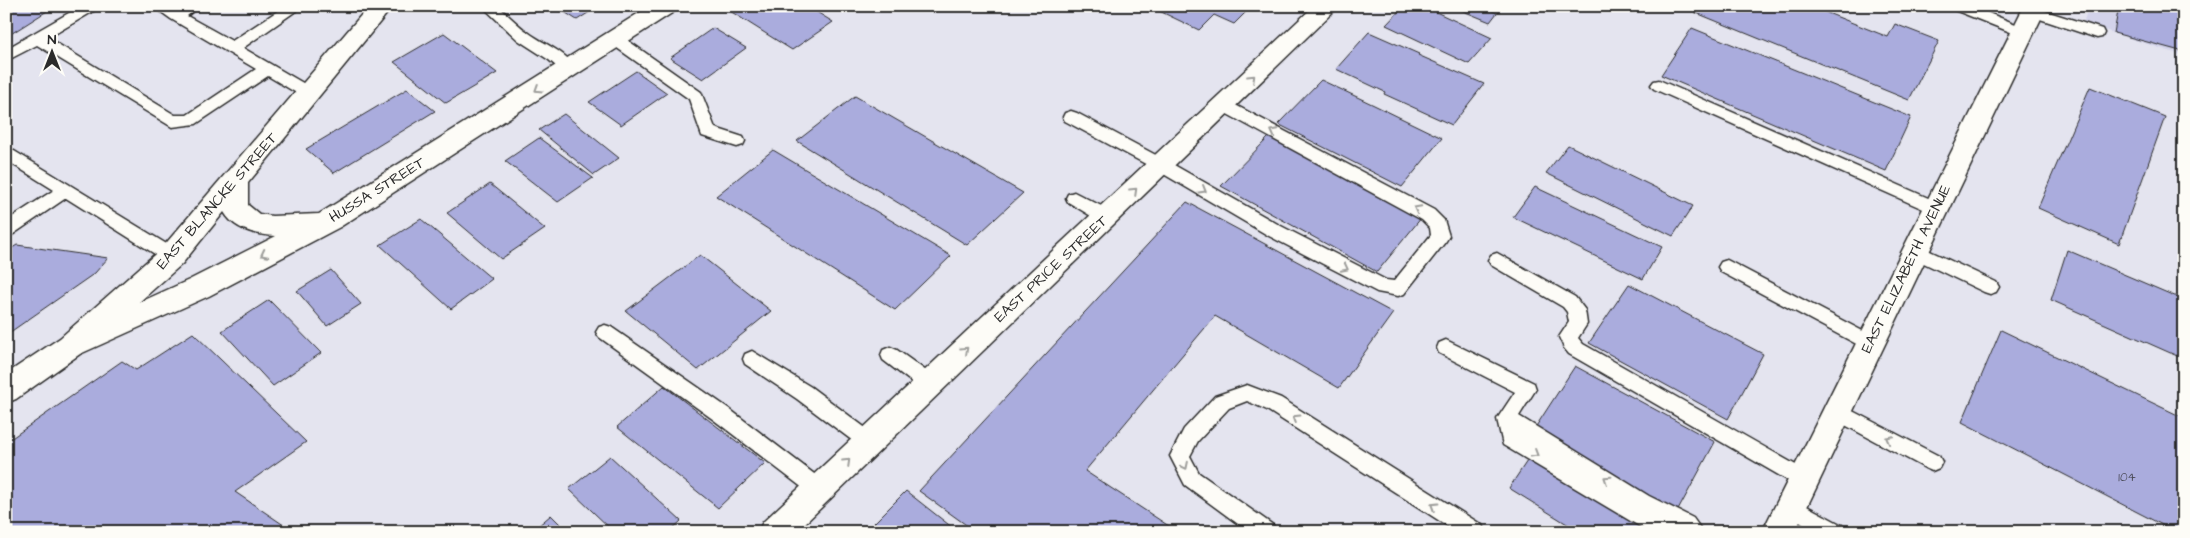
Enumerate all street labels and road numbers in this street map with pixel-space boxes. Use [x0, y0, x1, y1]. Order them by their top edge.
street label: EAST BLANCKE STREET [152, 128, 283, 274]
street label: HUSSA STREET [325, 152, 429, 228]
street label: EAST ELIZABETH AVENUE [1856, 181, 1956, 357]
street label: EAST PRICE STREET [990, 210, 1113, 327]

